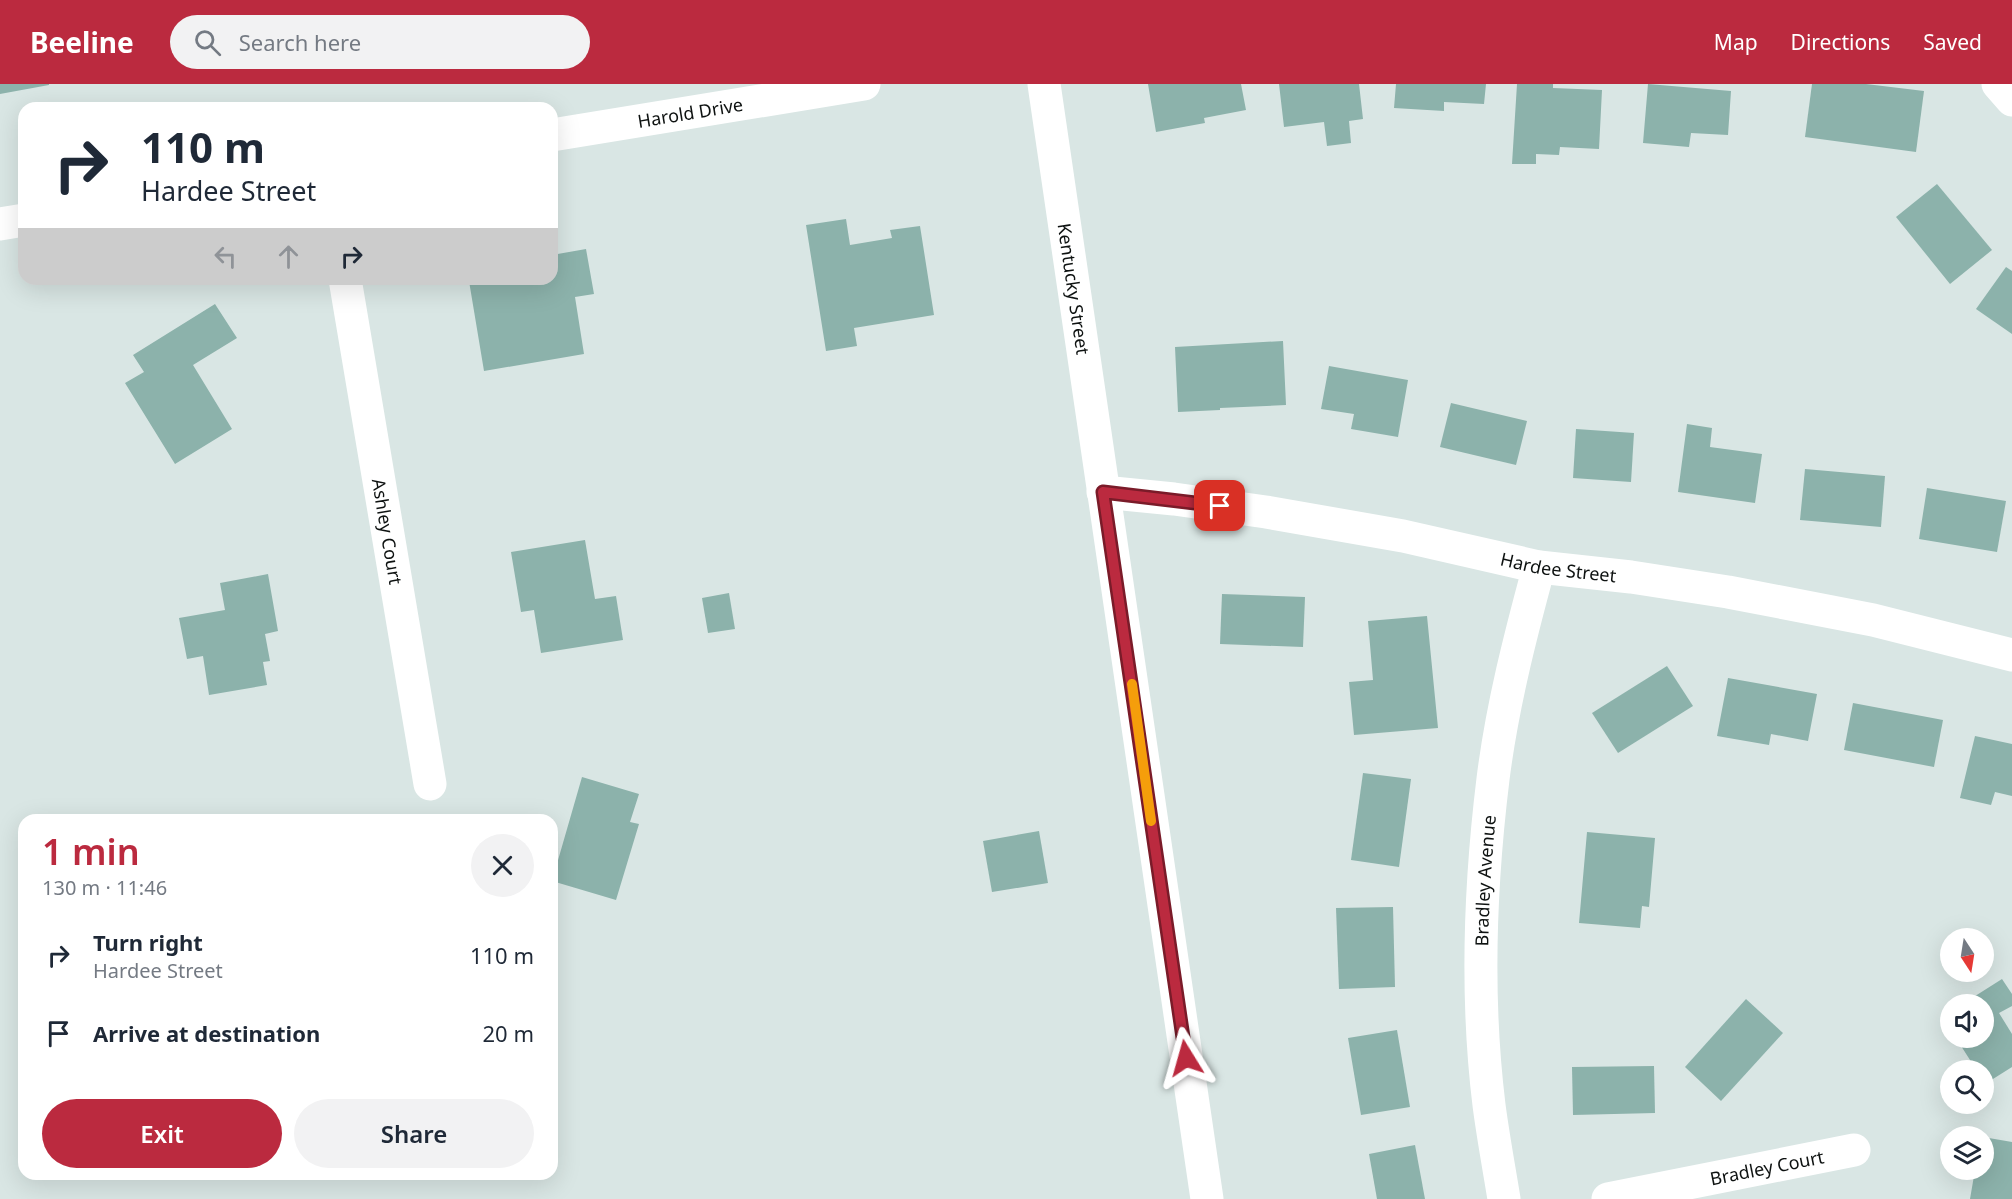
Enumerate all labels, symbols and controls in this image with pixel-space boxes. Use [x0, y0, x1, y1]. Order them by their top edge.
search box [170, 15, 590, 69]
text: Beeline [30, 23, 134, 61]
icon: search [191, 26, 224, 59]
text: Search here [239, 27, 361, 57]
text: Map [1714, 28, 1758, 56]
text: Directions [1791, 28, 1890, 56]
text: Saved [1923, 28, 1982, 56]
street label: Harold Drive [636, 92, 745, 133]
text: 110 m [141, 118, 265, 175]
icon: right [42, 126, 120, 204]
text: Hardee Street [141, 172, 316, 209]
street label: Kentucky Street [1052, 222, 1095, 357]
icon: left [209, 240, 242, 273]
icon: ahead [272, 240, 305, 273]
icon: right [335, 240, 368, 273]
street label: Ashley Court [367, 477, 408, 587]
pin [1194, 480, 1245, 531]
icon: arrive [1203, 489, 1236, 522]
street label: Hardee Street [1498, 547, 1618, 587]
street label: Bradley Avenue [1469, 814, 1501, 946]
text: 1 min [42, 827, 140, 876]
button: close [471, 834, 534, 897]
text: 130 m · 11:46 [42, 874, 167, 901]
text: Turn right [93, 927, 203, 957]
north arrow [1940, 928, 1994, 982]
map controls [1940, 928, 1994, 1180]
icon: right [42, 939, 75, 972]
text: 110 m [470, 940, 534, 970]
text: Hardee Street [93, 957, 223, 984]
button: sound [1940, 994, 1994, 1048]
icon: arrive [42, 1017, 75, 1050]
text: Arrive at destination [93, 1018, 320, 1048]
text: 20 m [483, 1018, 534, 1048]
position arrow [1154, 1026, 1218, 1090]
button: search [1940, 1060, 1994, 1114]
button: Exit [42, 1099, 282, 1168]
button: Share [294, 1099, 534, 1168]
button: layers [1940, 1126, 1994, 1180]
street label: Bradley Court [1708, 1144, 1826, 1190]

